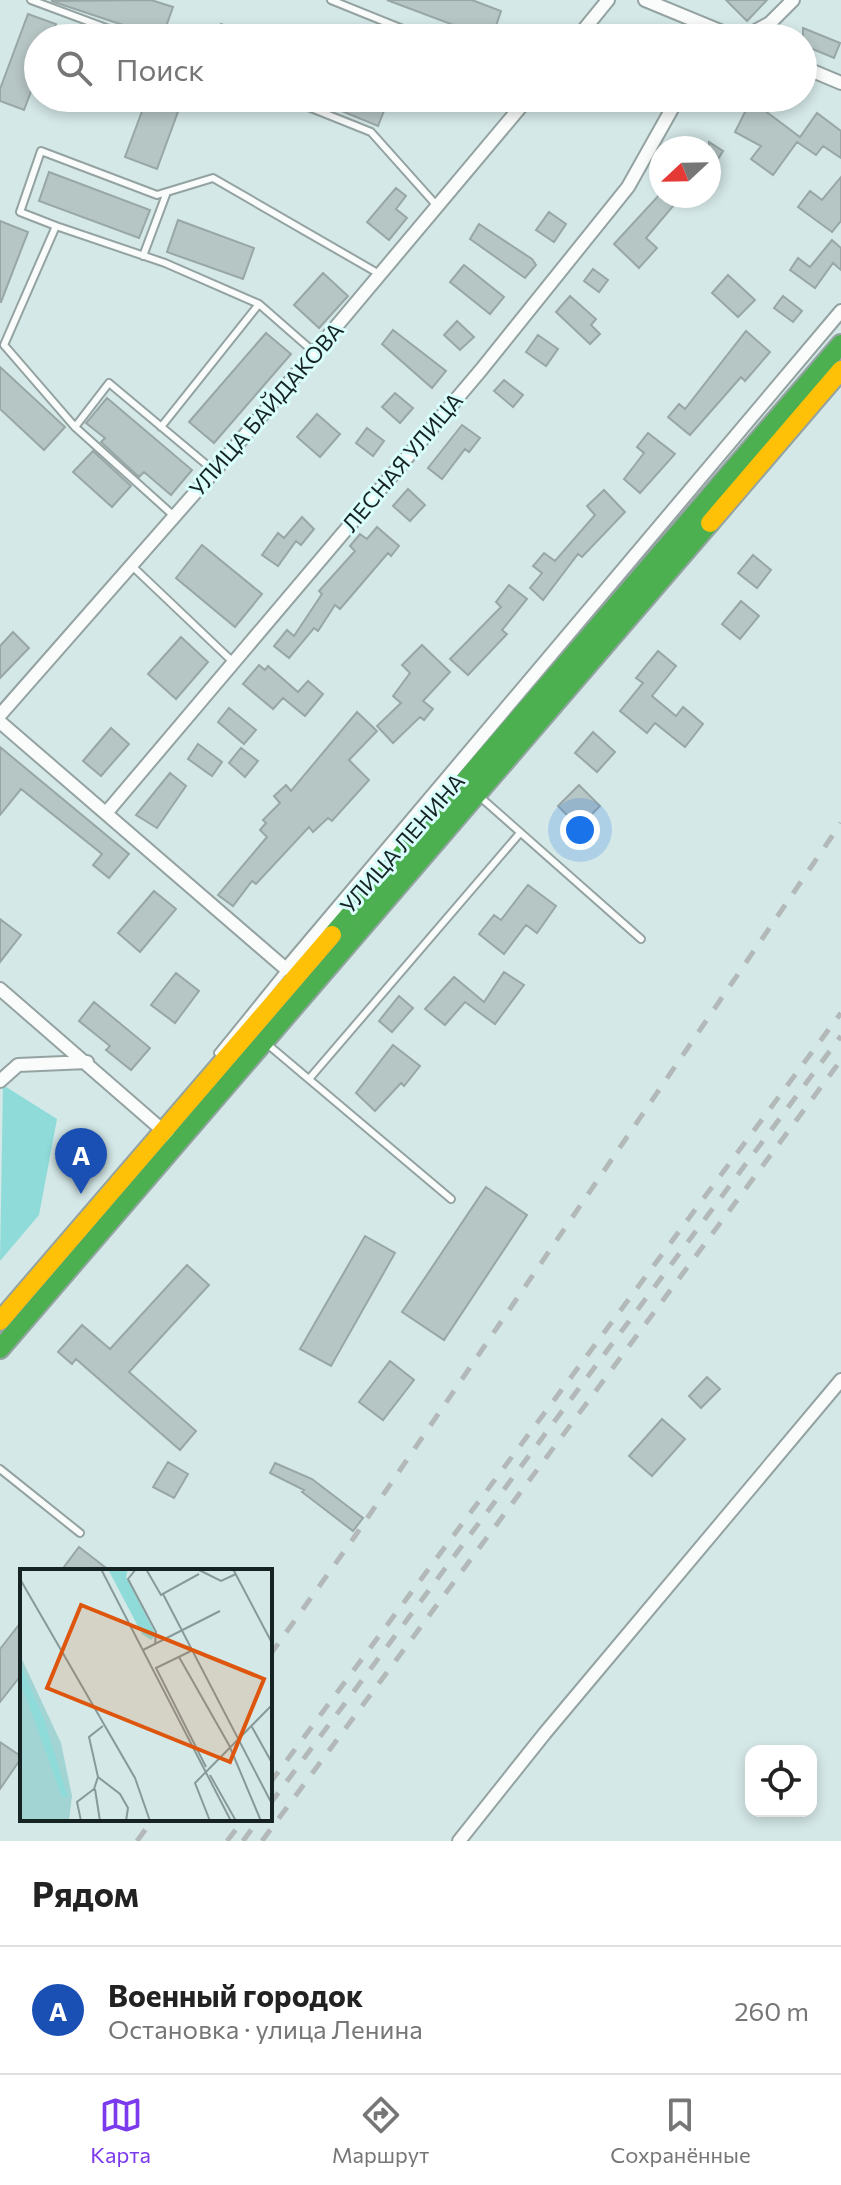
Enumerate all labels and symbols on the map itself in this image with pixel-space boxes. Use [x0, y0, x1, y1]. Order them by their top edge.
north arrow [649, 136, 721, 208]
street label: УЛИЦА БАЙДАКОВА [183, 317, 349, 501]
street label: ЛЕСНАЯ УЛИЦА [336, 387, 468, 537]
street label: УЛИЦА ЛЕНИНА [334, 768, 470, 918]
your location [560, 810, 600, 850]
pin: A [55, 1128, 107, 1194]
inset map [20, 1569, 272, 1821]

